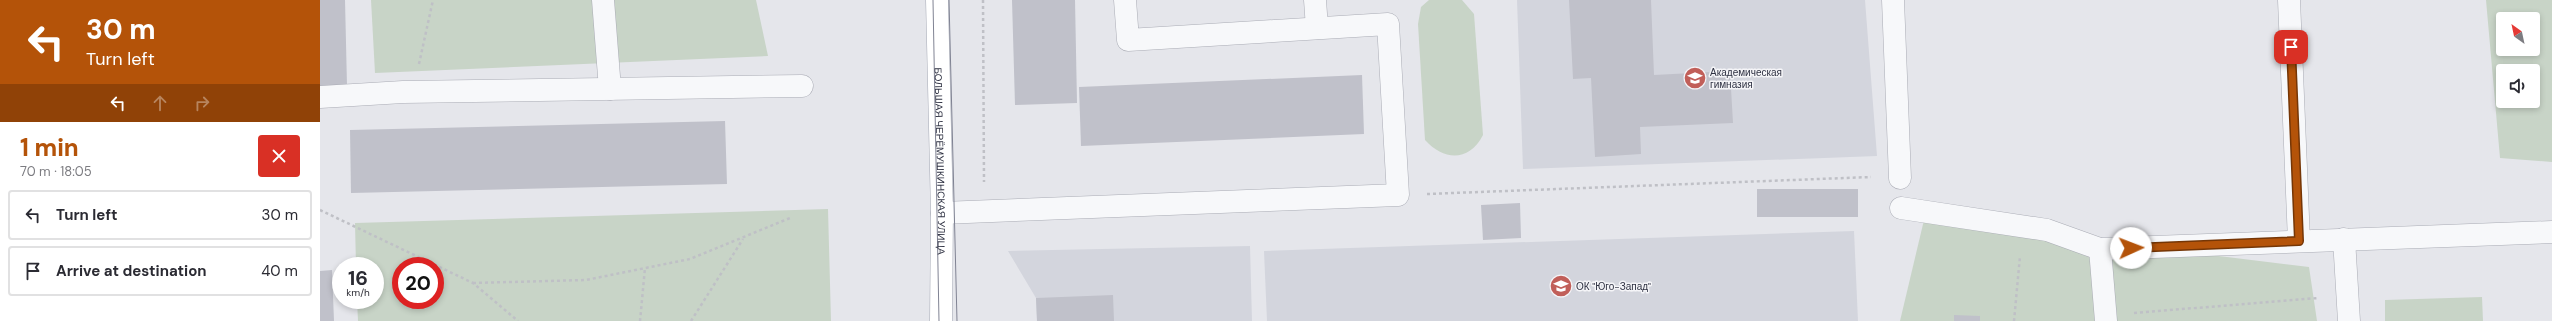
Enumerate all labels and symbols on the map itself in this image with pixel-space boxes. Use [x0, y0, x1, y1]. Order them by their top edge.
north arrow [2496, 12, 2540, 56]
pin [2274, 30, 2308, 64]
school or university icon: Академическая гимназия [1682, 65, 1708, 91]
place label: Академическая гимназия [1710, 66, 1782, 91]
street label: БОЛЬШАЯ ЧЕРЁМУШКИНСКАЯ УЛИЦА [932, 67, 948, 255]
position arrow [2110, 227, 2152, 269]
speed limit sign: 20 [392, 257, 444, 309]
school or university icon: ОК "Юго-Запад" [1548, 273, 1574, 299]
place label: ОК "Юго-Запад" [1576, 280, 1651, 293]

